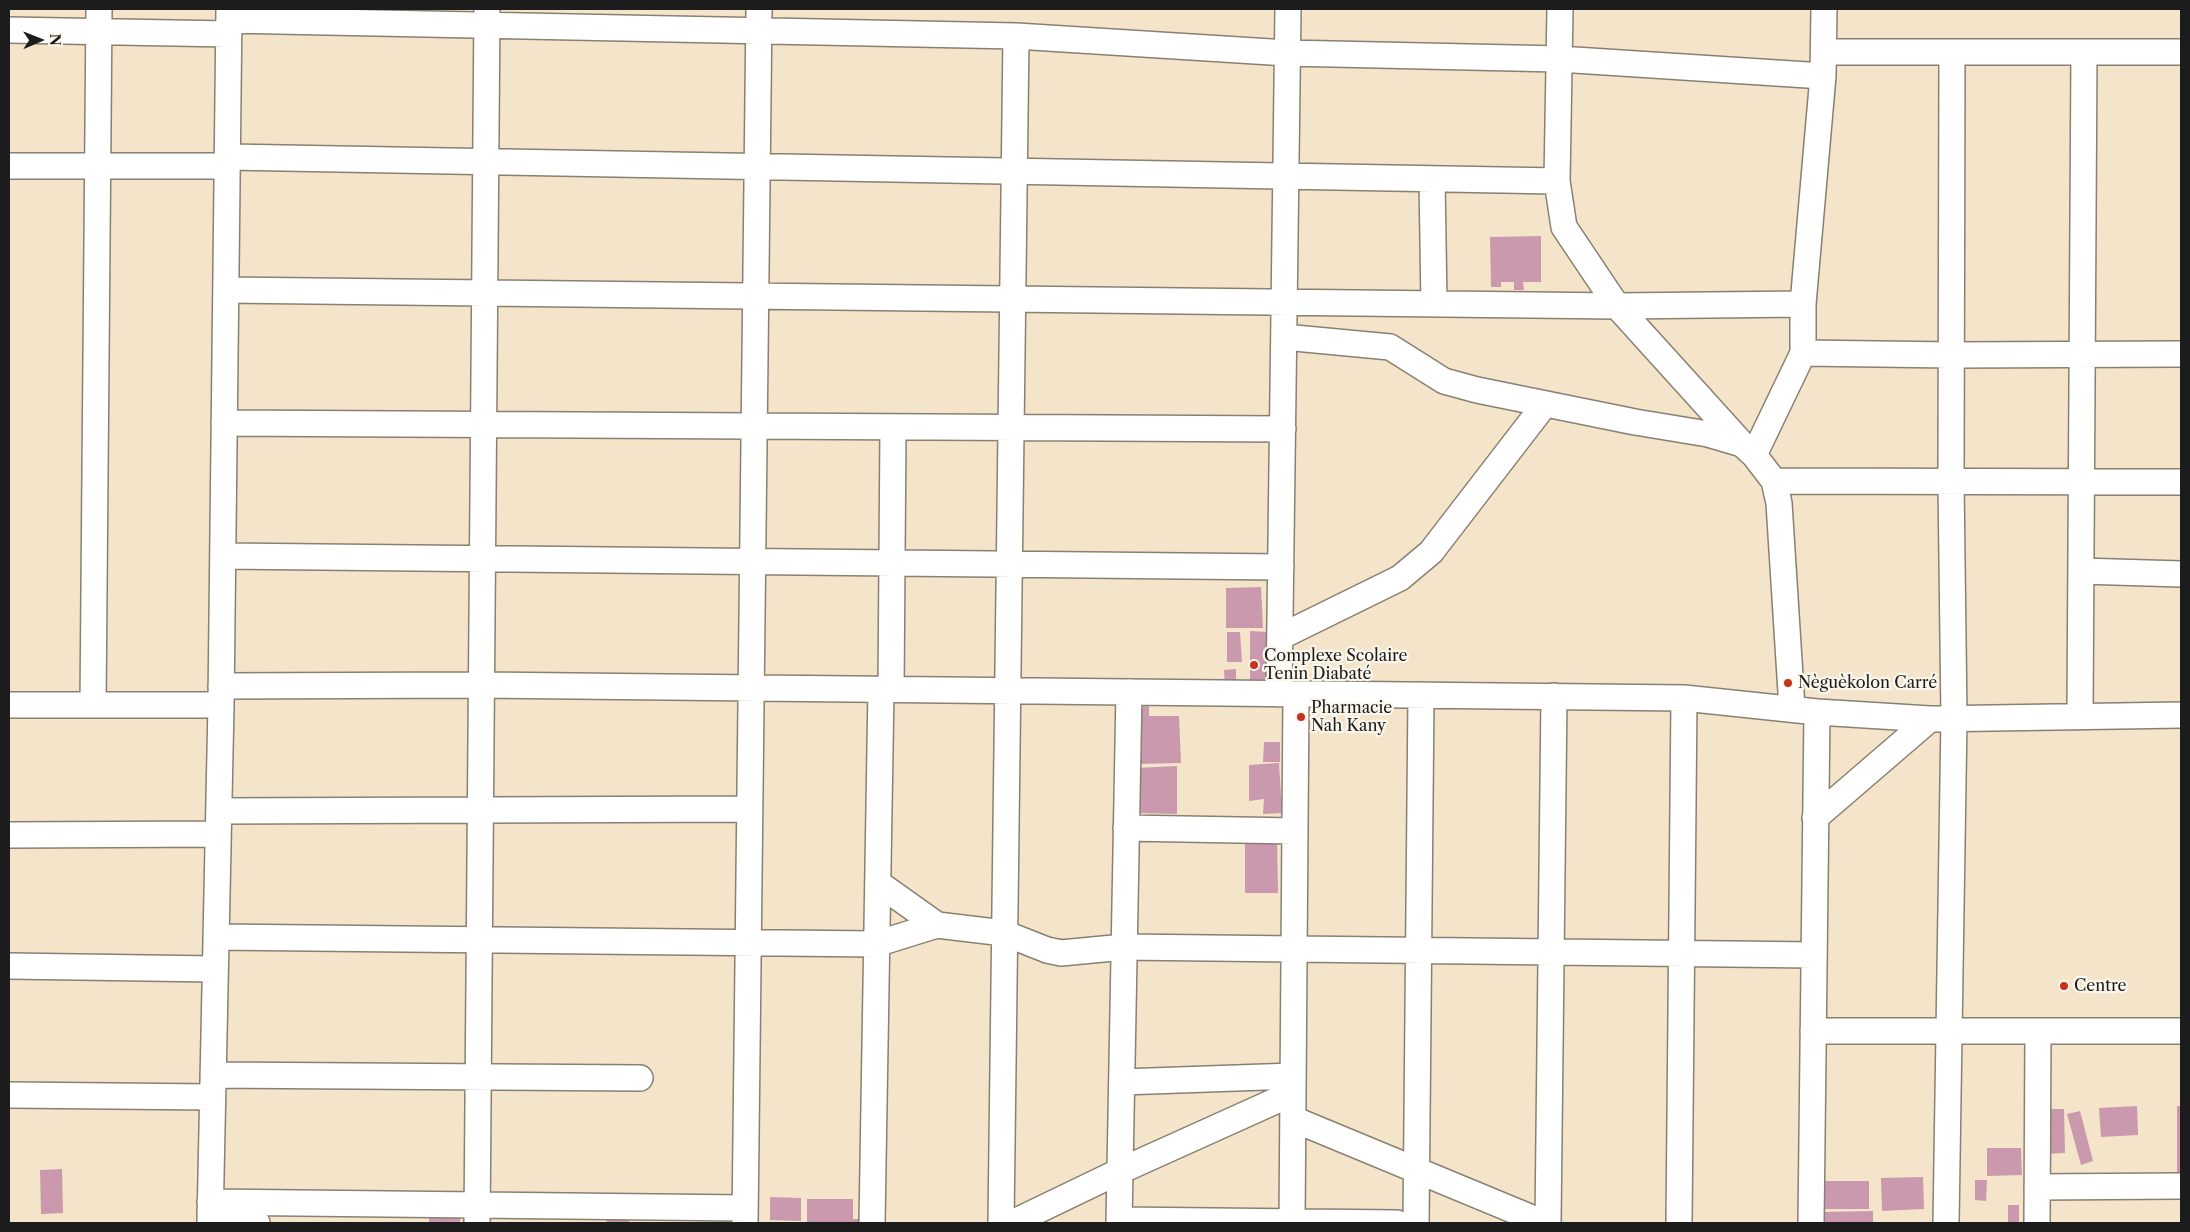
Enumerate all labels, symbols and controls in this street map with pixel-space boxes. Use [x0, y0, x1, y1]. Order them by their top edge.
north arrow [15, 15, 65, 65]
text: N [46, 33, 64, 46]
place label: Complexe Scolaire Tenin Diabaté [1264, 646, 1407, 684]
marker: Complexe Scolaire Tenin Diabaté [1248, 659, 1260, 671]
place label: Nèguèkolon Carré [1798, 673, 1937, 693]
marker: Nèguèkolon Carré [1782, 677, 1794, 689]
place label: Pharmacie Nah Kany [1311, 698, 1392, 736]
marker: Pharmacie Nah Kany [1295, 711, 1307, 723]
place label: Centre [2074, 976, 2126, 996]
marker: Centre [2058, 980, 2070, 992]

